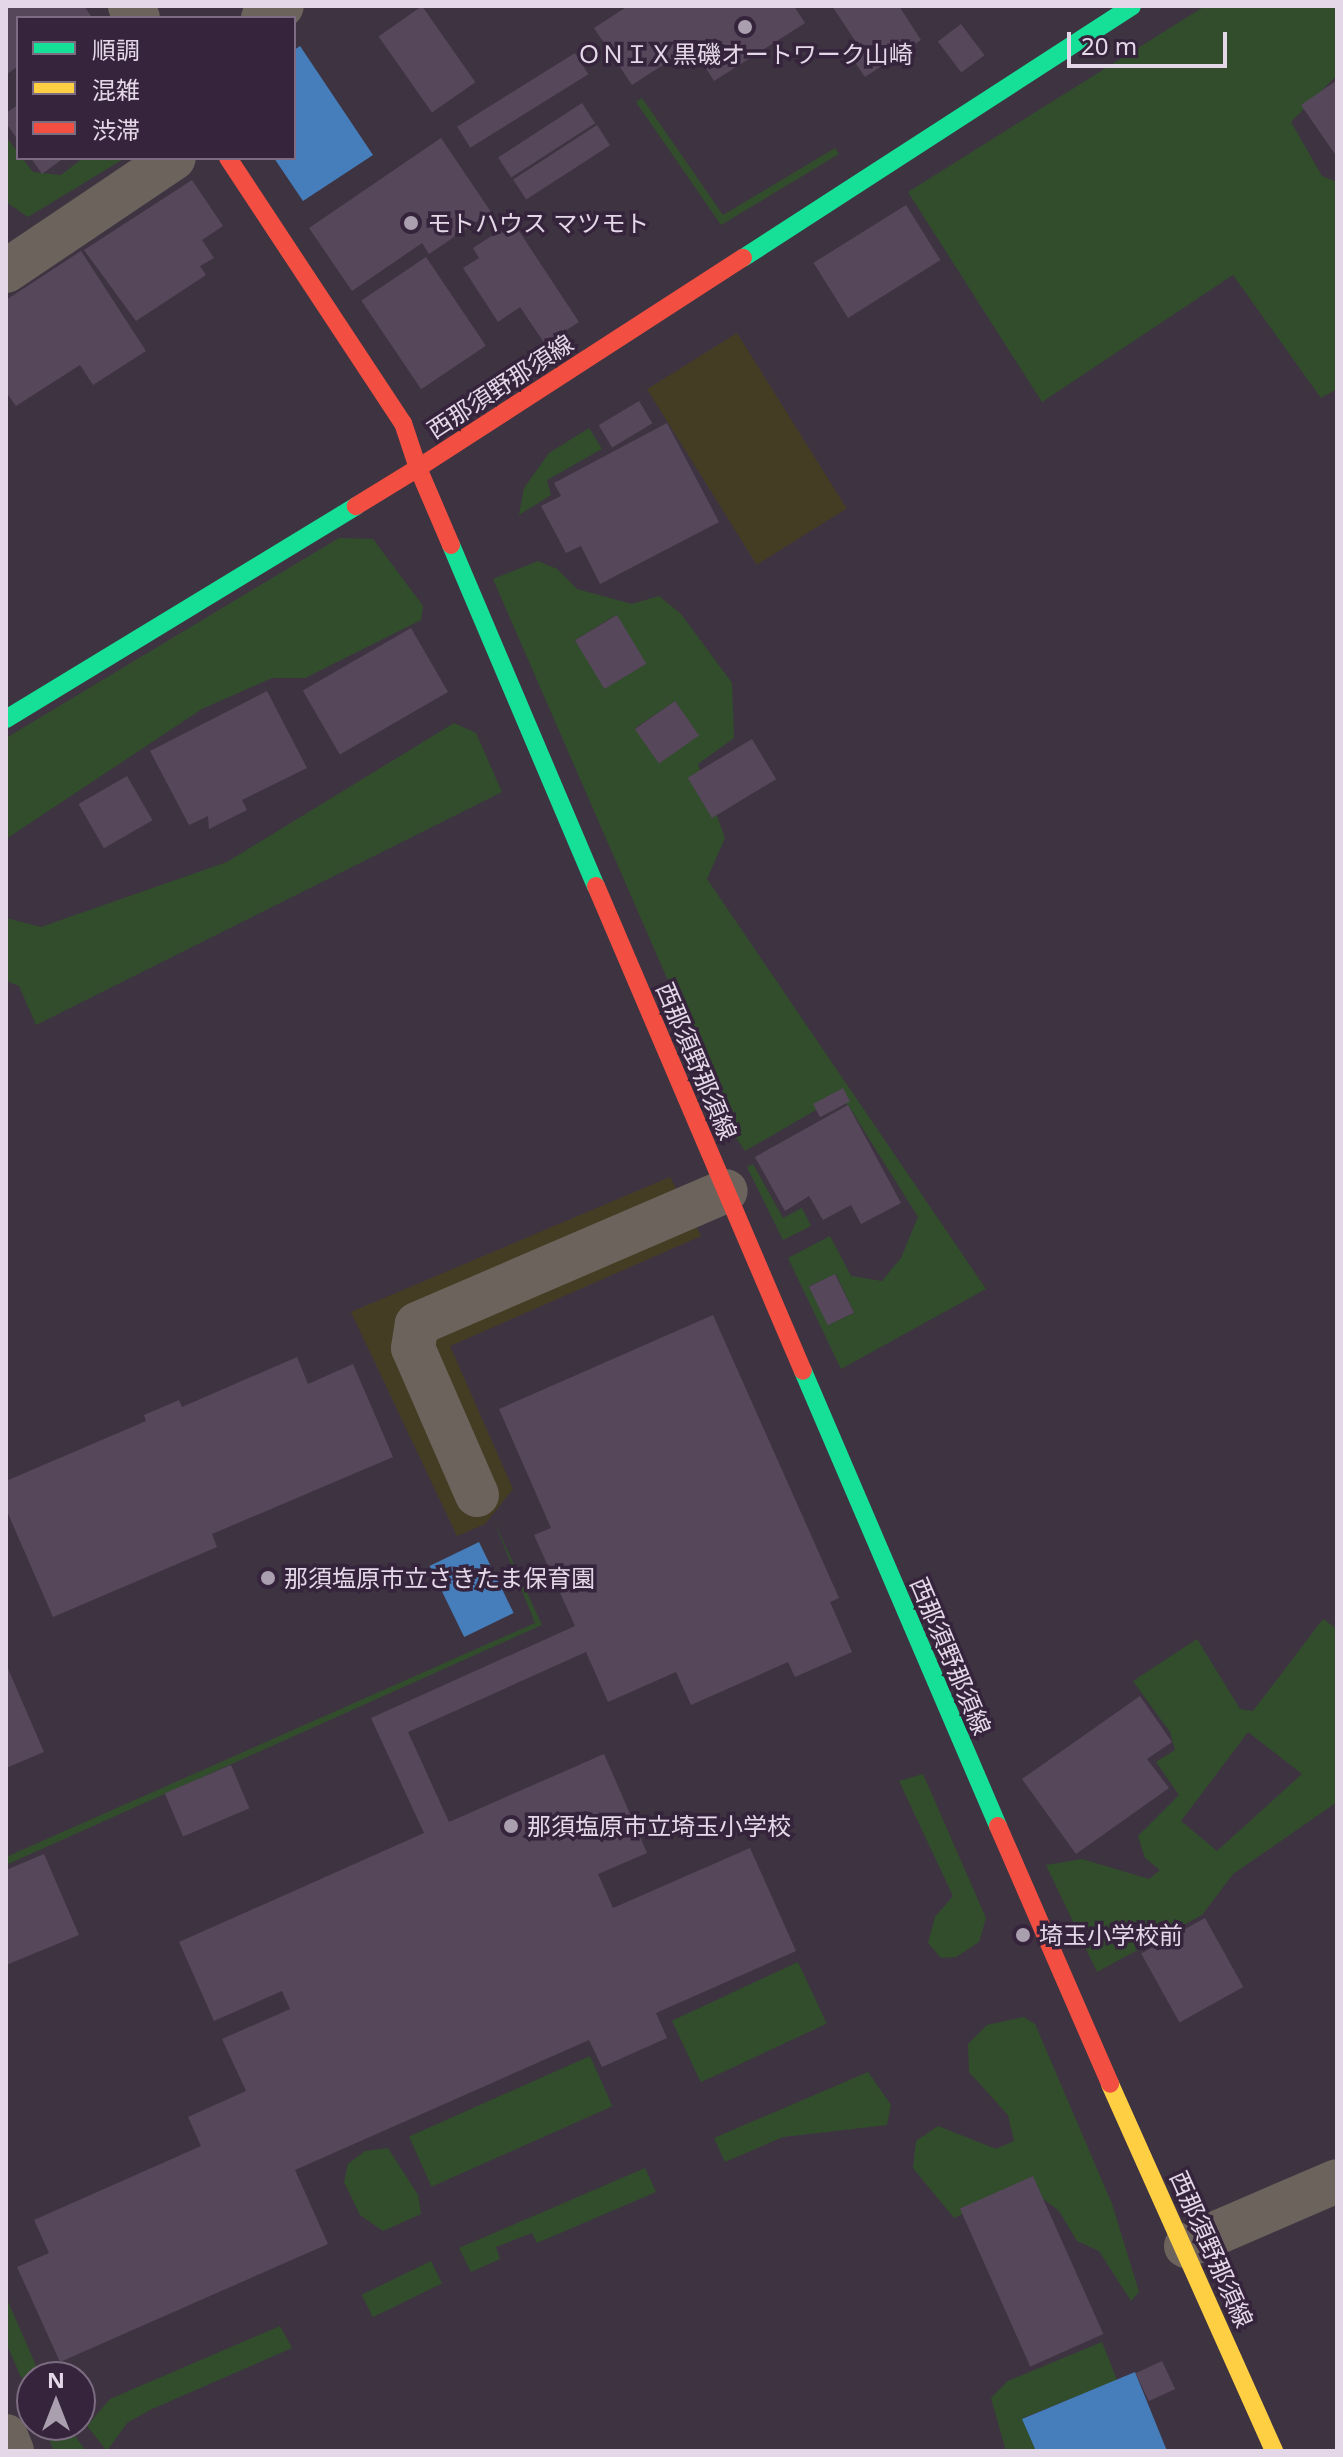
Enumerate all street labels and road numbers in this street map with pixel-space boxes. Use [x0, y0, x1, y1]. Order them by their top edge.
street label: 西那須野那須線 [422, 328, 578, 444]
street label: 西那須野那須線 [651, 978, 743, 1144]
street label: 西那須野那須線 [905, 1573, 997, 1739]
street label: 西那須野那須線 [1165, 2166, 1259, 2332]

